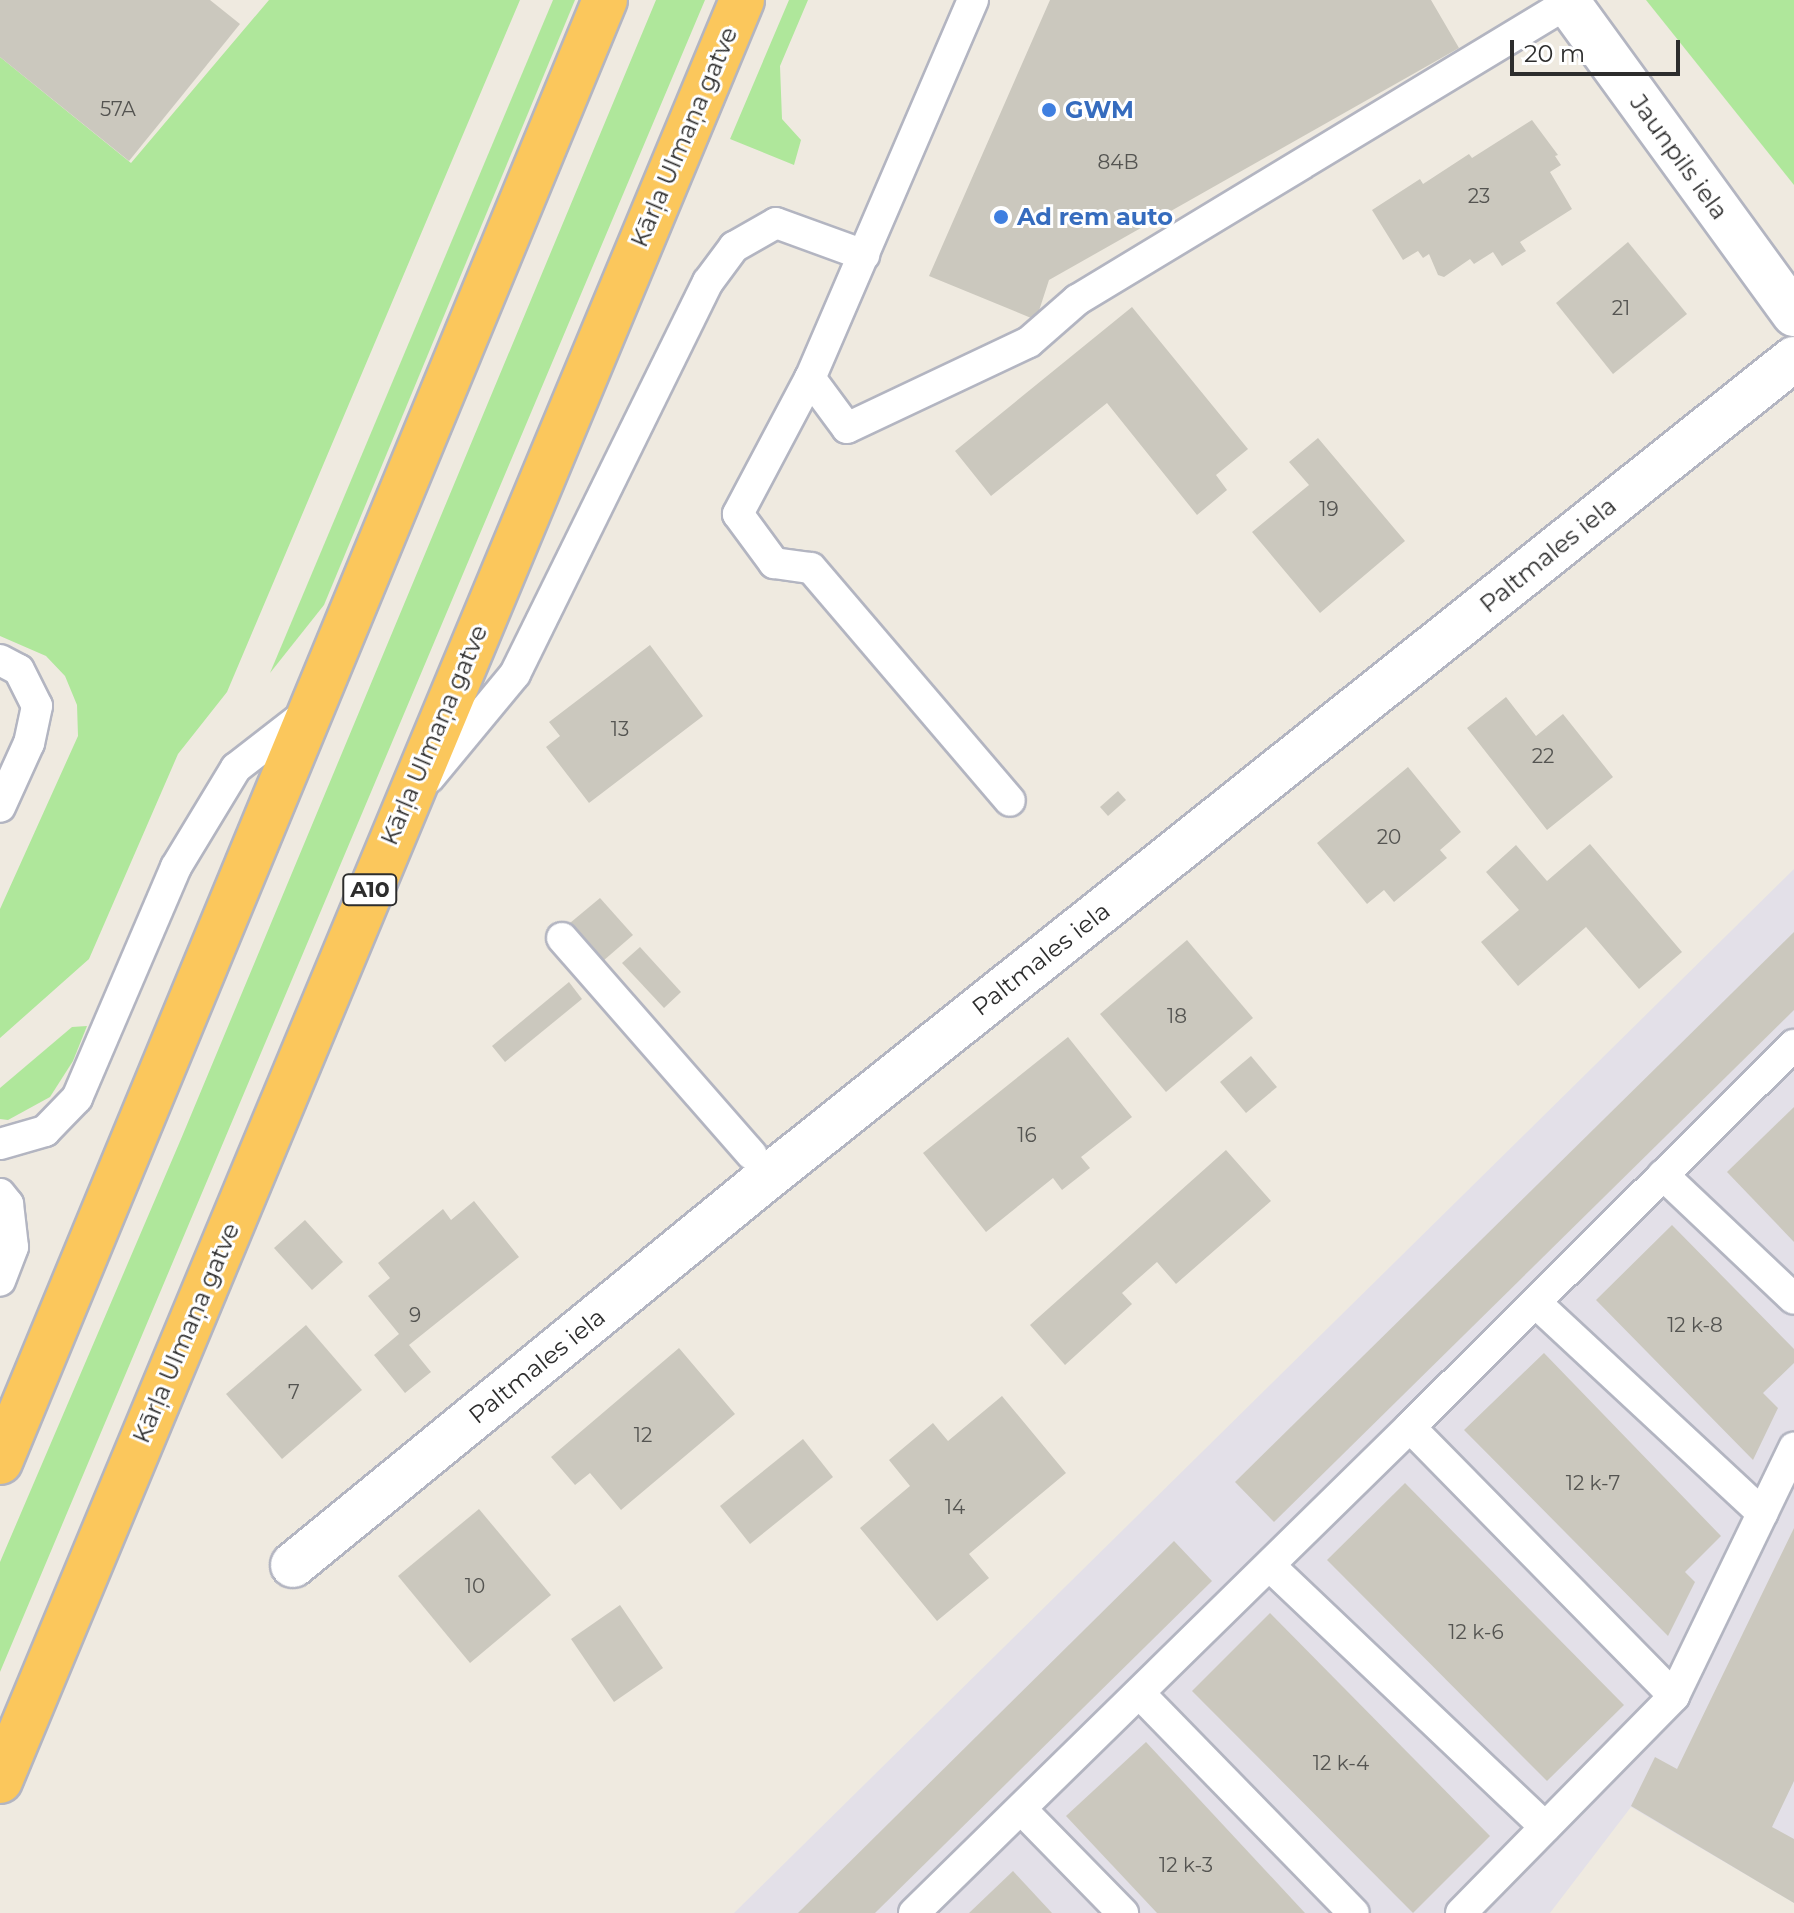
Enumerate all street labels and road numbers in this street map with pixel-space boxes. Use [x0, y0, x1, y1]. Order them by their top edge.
street label: Kārļa Ulmaņa gatve [625, 23, 743, 251]
street label: Jaunpils iela [1624, 89, 1734, 225]
street label: Paltmales iela [1474, 491, 1622, 619]
street label: Kārļa Ulmaņa gatve [375, 621, 493, 849]
road number: A10 [342, 872, 398, 908]
street label: Paltmales iela [966, 896, 1116, 1022]
street label: Kārļa Ulmaņa gatve [127, 1219, 245, 1447]
street label: Paltmales iela [463, 1302, 611, 1430]

